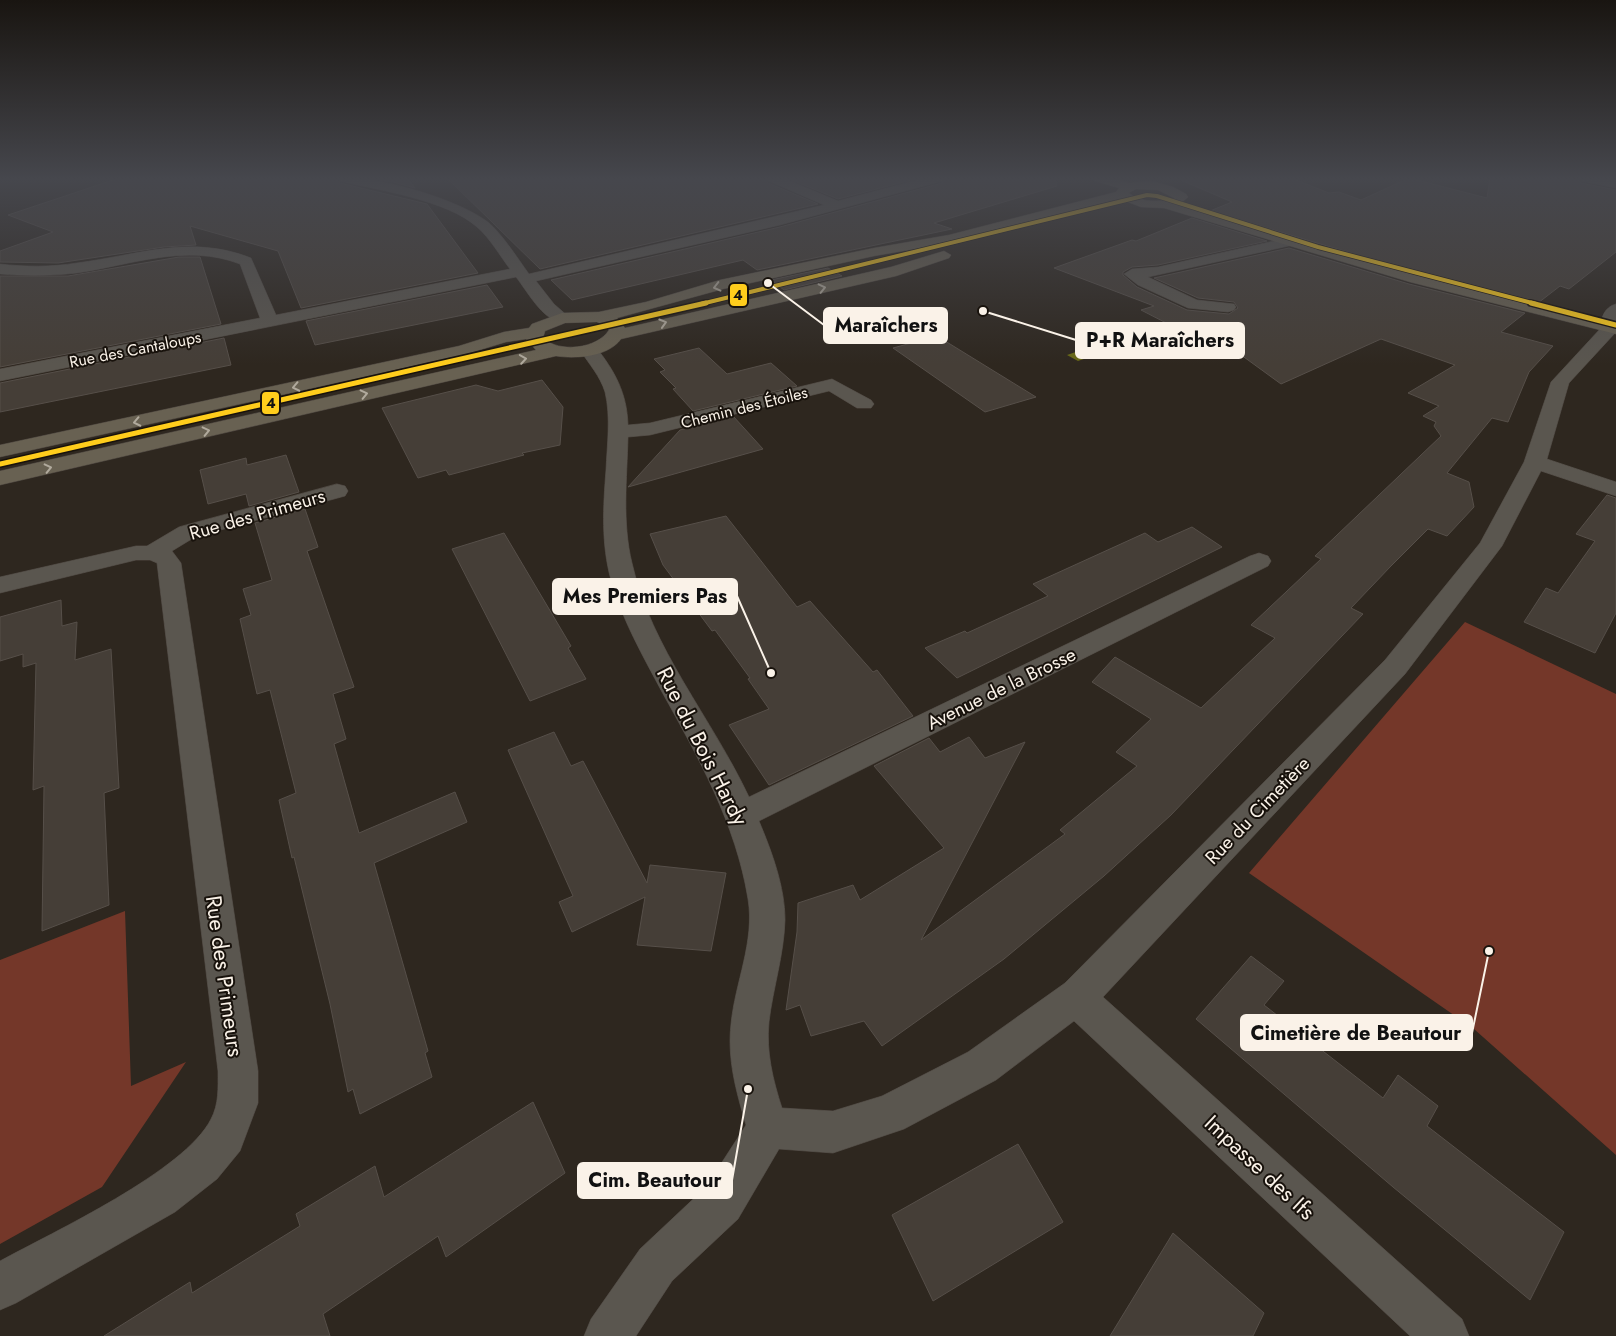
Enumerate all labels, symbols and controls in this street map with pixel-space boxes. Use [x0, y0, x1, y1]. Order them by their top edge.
one-way arrow [713, 281, 722, 291]
line badge: 4 [729, 283, 748, 307]
one-way arrow [817, 283, 826, 294]
text: 4 [733, 285, 743, 305]
callout: Maraîchers [824, 308, 947, 343]
text: Maraîchers [834, 311, 938, 340]
one-way arrow [659, 319, 667, 329]
callout: P+R Maraîchers [1076, 323, 1244, 358]
street label: Rue des Cantaloups [67, 325, 203, 374]
text: P+R Maraîchers [1086, 326, 1234, 355]
one-way arrow [518, 355, 527, 365]
one-way arrow [291, 381, 300, 392]
street label: Chemin des Étoiles [678, 381, 810, 434]
one-way arrow [360, 389, 369, 400]
line badge: 4 [261, 391, 280, 415]
text: 4 [266, 393, 276, 413]
one-way arrow [132, 416, 141, 426]
one-way arrow [201, 426, 210, 437]
one-way arrow [43, 463, 52, 474]
street label: Rue des Primeurs [186, 482, 329, 547]
callout: Mes Premiers Pas [553, 579, 737, 614]
text: Mes Premiers Pas [563, 582, 727, 611]
street label: Avenue de la Brosse [922, 641, 1080, 736]
street label: Rue du Bois Hardy [649, 661, 757, 831]
street label: Rue du Cimetière [1199, 750, 1316, 870]
street label: Rue des Primeurs [198, 893, 252, 1059]
callout: Cimetière de Beautour [1241, 1015, 1472, 1050]
text: Cimetière de Beautour [1251, 1019, 1462, 1048]
street label: Impasse des Ifs [1197, 1107, 1323, 1227]
callout: Cim. Beautour [578, 1163, 732, 1198]
text: Cim. Beautour [588, 1166, 722, 1195]

